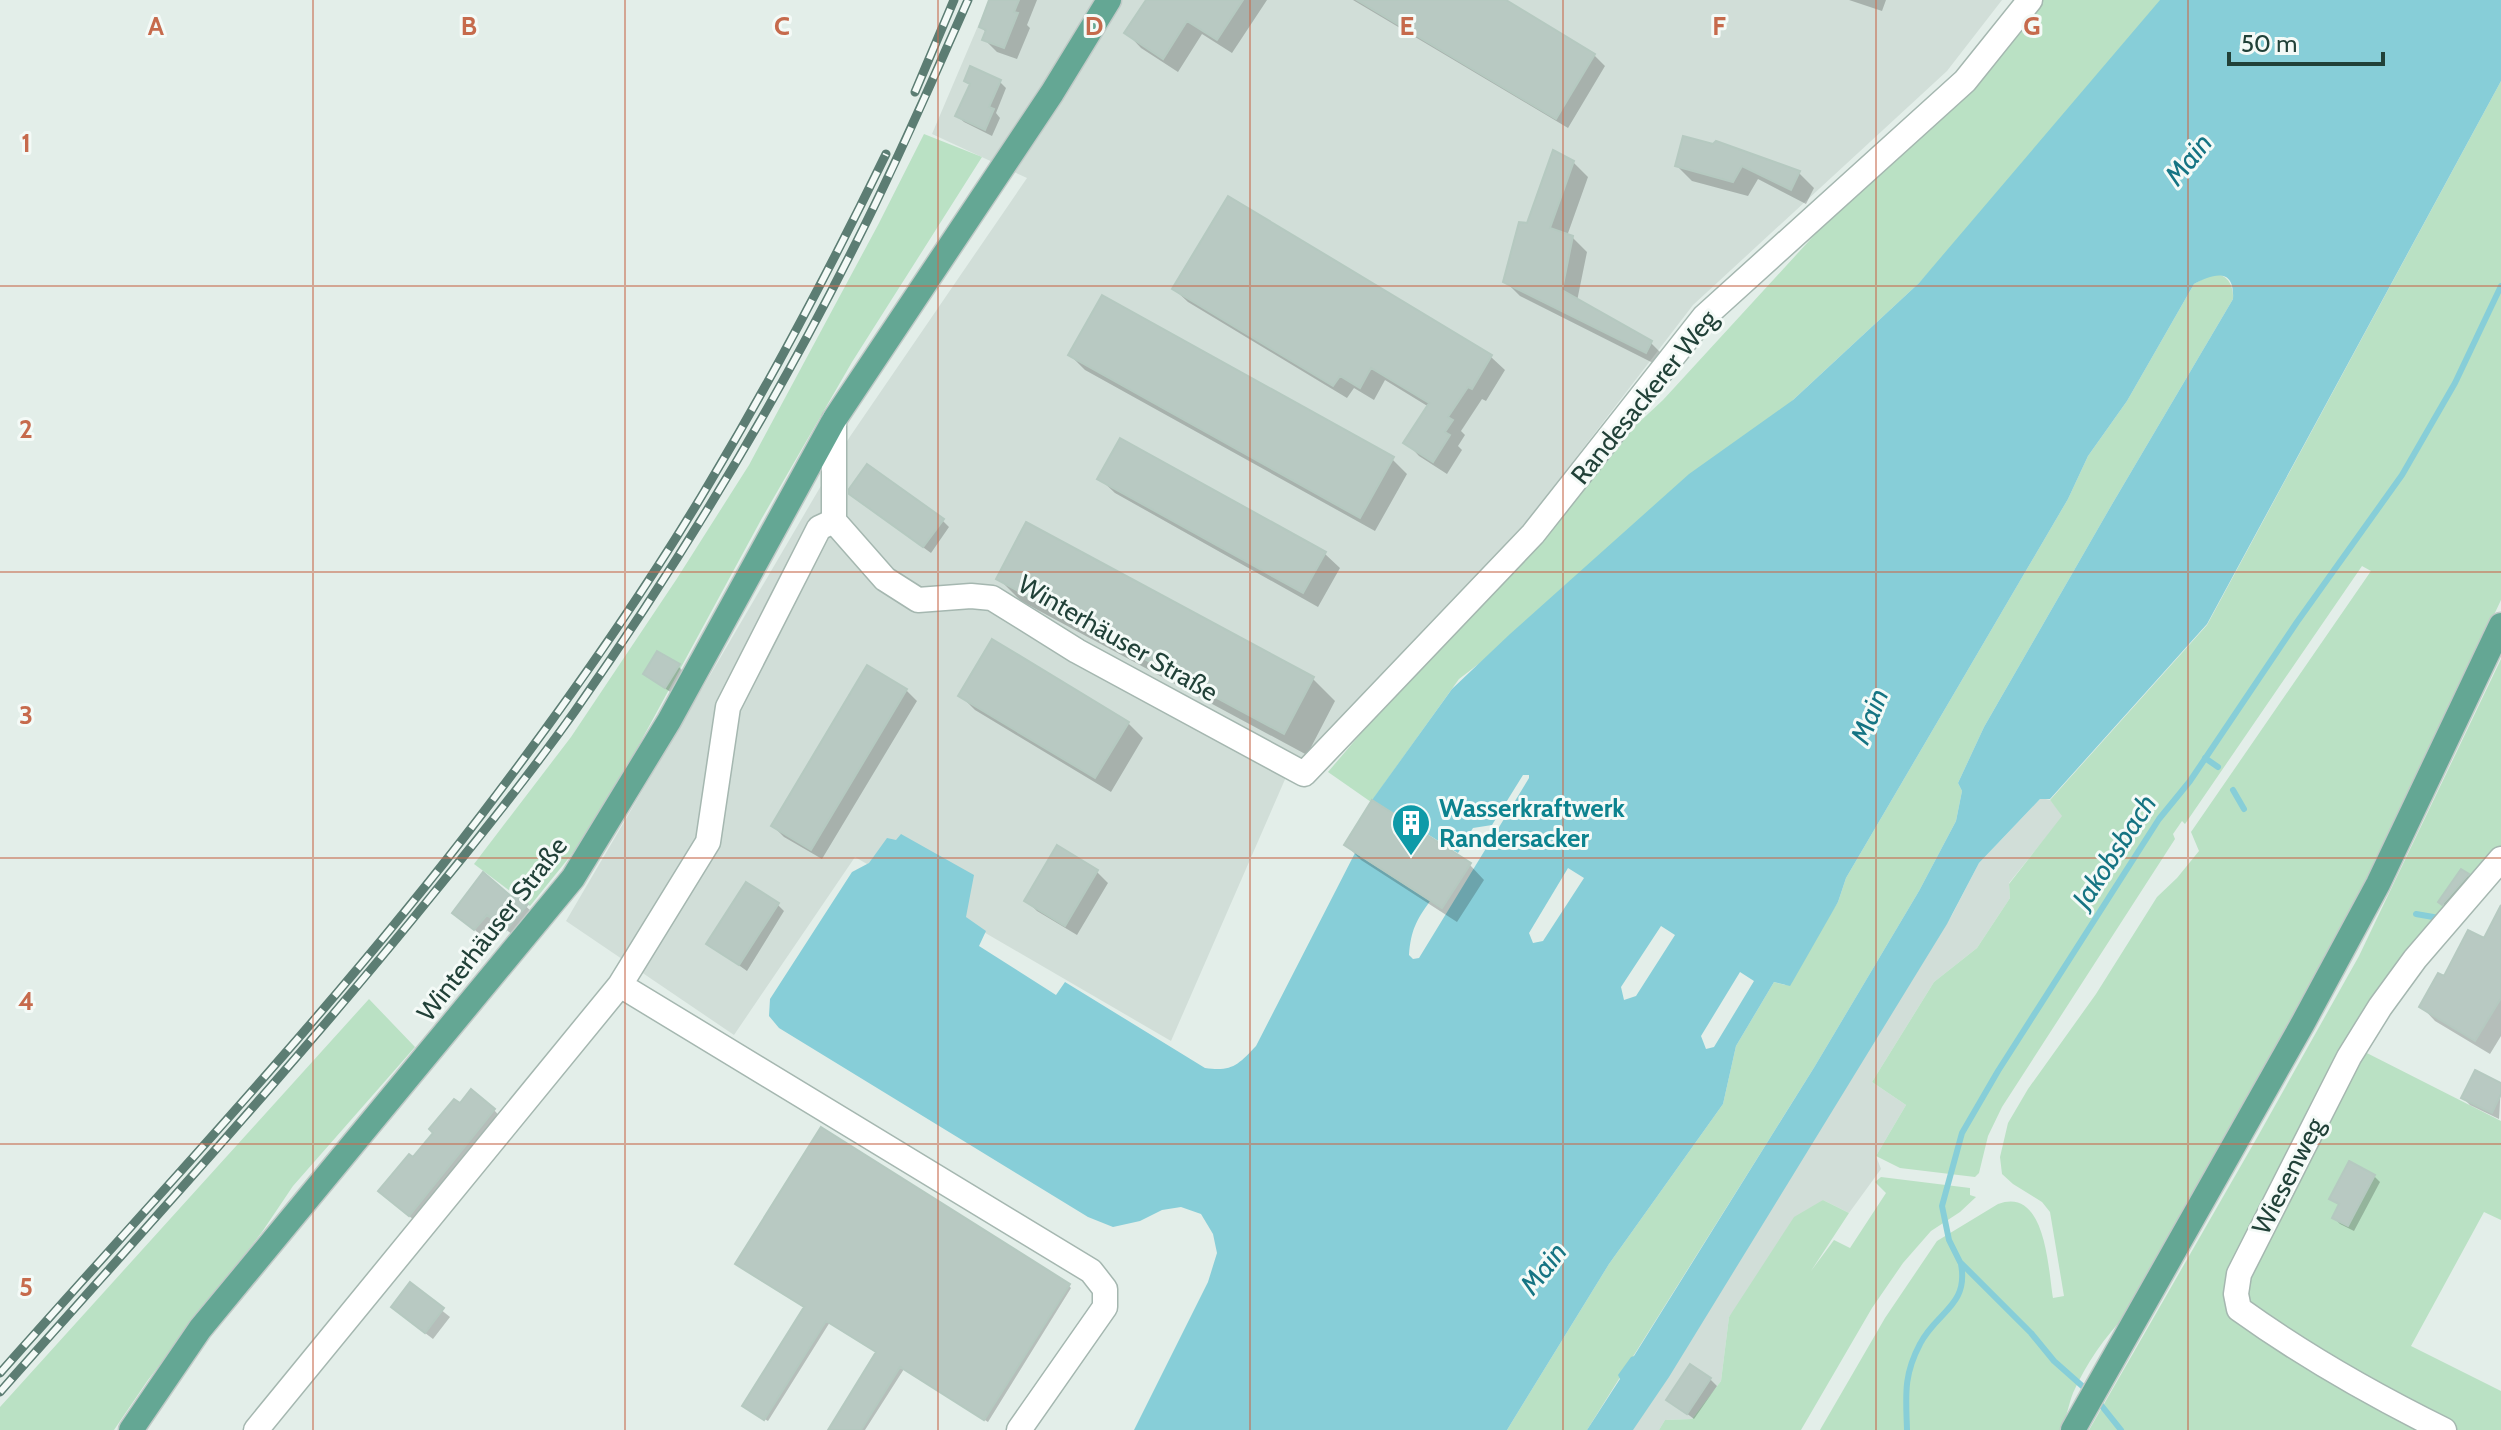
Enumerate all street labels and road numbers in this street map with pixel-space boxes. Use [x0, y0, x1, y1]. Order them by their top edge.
street label: Randesackerer Weg [1564, 303, 1725, 491]
street label: Winterhäuser Straße [1013, 568, 1223, 708]
street label: Winterhäuser Straße [410, 830, 574, 1028]
street label: Wiesenweg [2245, 1111, 2331, 1240]

